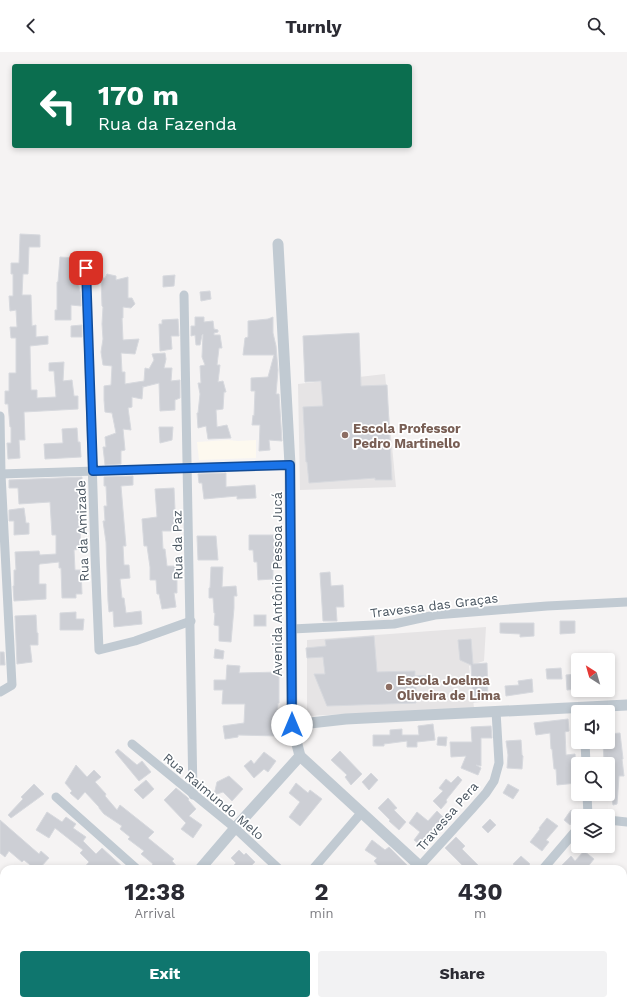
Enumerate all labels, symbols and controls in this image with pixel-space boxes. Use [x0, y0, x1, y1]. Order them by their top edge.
icon: back [20, 15, 42, 37]
icon: search [585, 15, 607, 37]
text: Turnly [285, 16, 342, 37]
text: 170 m [98, 79, 179, 112]
icon: left [32, 80, 84, 132]
text: Rua da Fazenda [98, 113, 237, 134]
pin [69, 251, 103, 285]
icon: arrive [75, 257, 97, 279]
place label: Escola Professor Pedro Martinello [353, 421, 461, 451]
marker: Escola Professor Pedro Martinello [340, 430, 350, 440]
street label: Rua da Amizade [73, 480, 92, 582]
street label: Avenida Antônio Pessoa Jucá [270, 491, 285, 676]
street label: Rua da Paz [169, 510, 186, 580]
street label: Travessa das Graças [369, 590, 499, 621]
north arrow [571, 653, 615, 697]
map controls [571, 653, 615, 853]
place label: Escola Joelma Oliveira de Lima [397, 673, 501, 703]
marker: Escola Joelma Oliveira de Lima [384, 682, 394, 692]
position arrow [271, 704, 313, 746]
button: sound [571, 705, 615, 749]
street label: Rua Raimundo Melo [160, 750, 267, 843]
button: search [571, 757, 615, 801]
street label: Travessa Pera [413, 778, 482, 854]
button: layers [571, 809, 615, 853]
text: 12:38 [124, 878, 185, 906]
text: 2 [314, 878, 329, 906]
text: 430 [458, 878, 503, 906]
text: Arrival [134, 906, 175, 921]
text: min [310, 906, 333, 921]
text: m [474, 906, 486, 921]
button: Exit [20, 951, 310, 997]
button: Share [318, 951, 607, 997]

